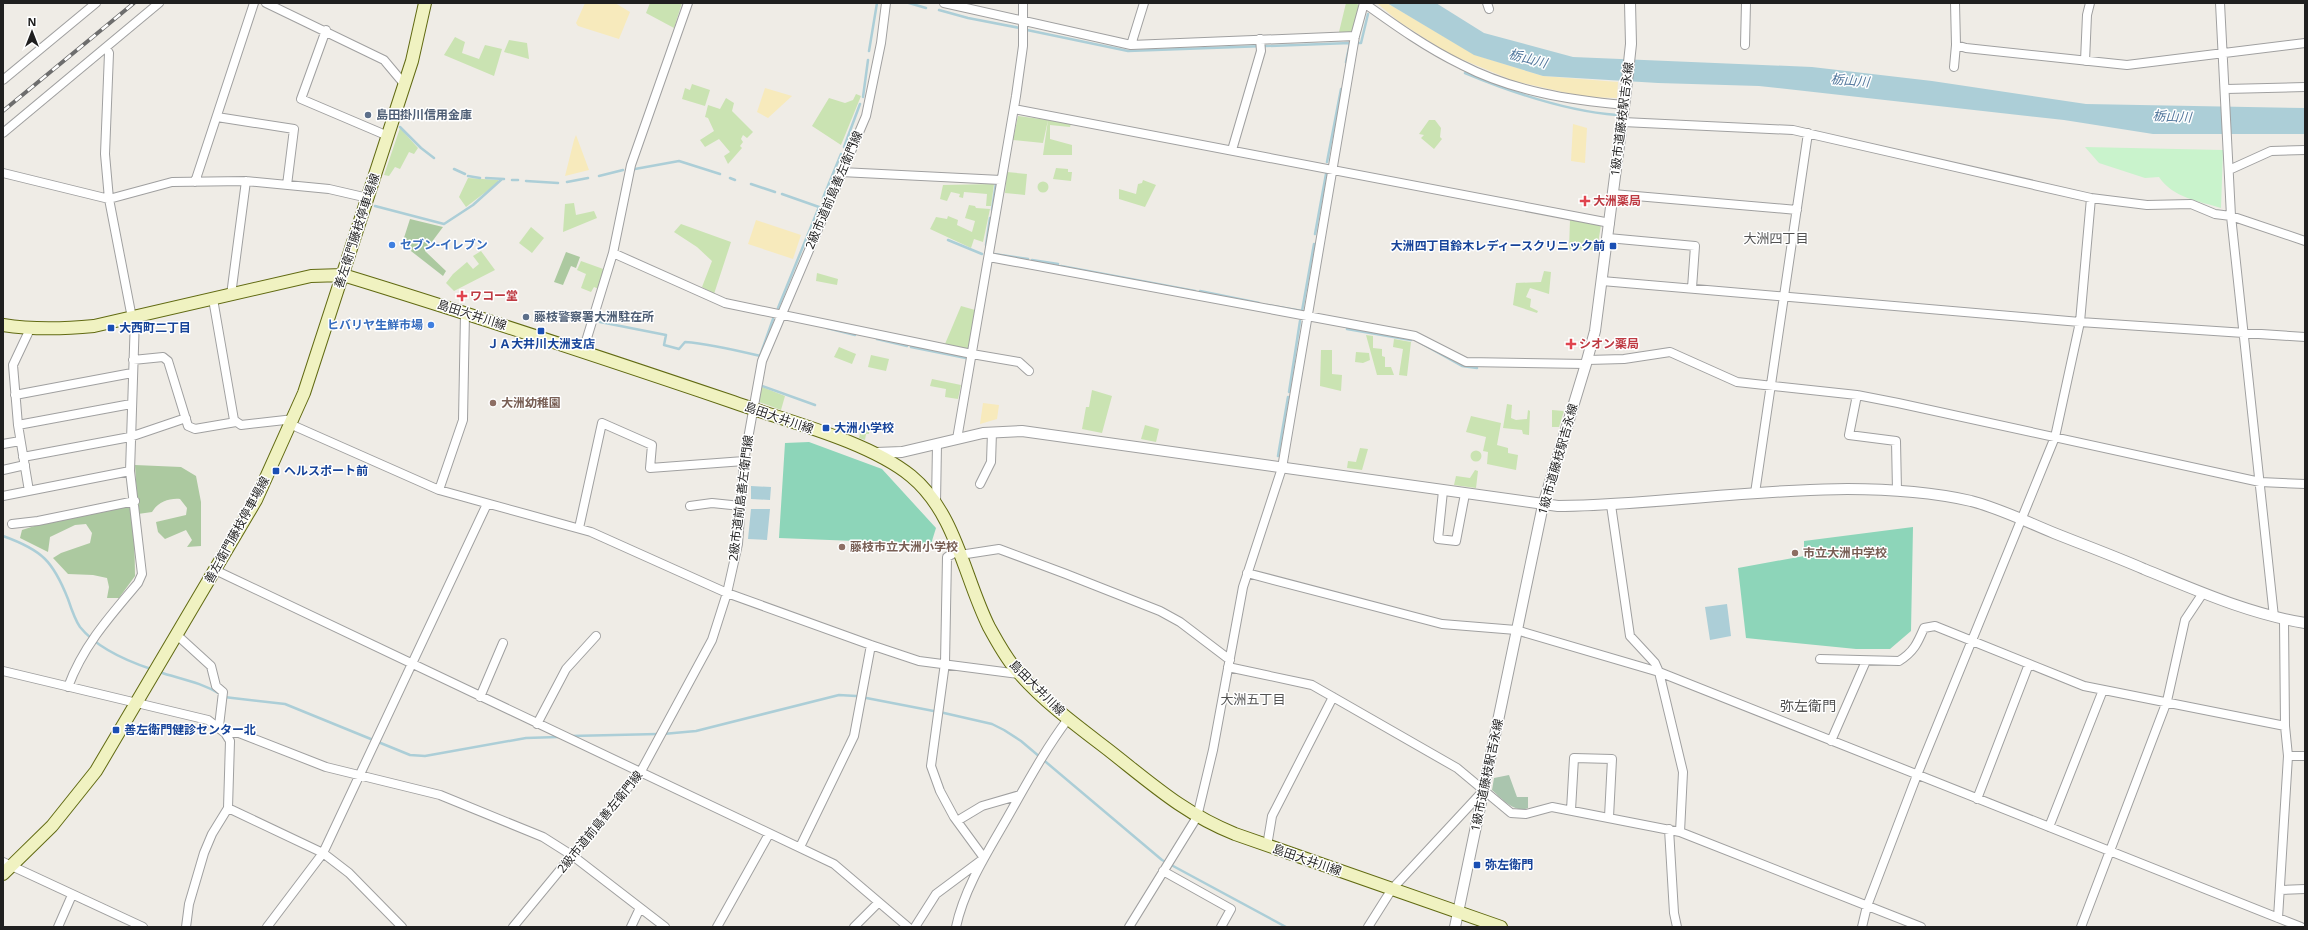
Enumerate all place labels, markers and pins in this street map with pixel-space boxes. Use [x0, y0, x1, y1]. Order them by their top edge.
place label: 島田掛川信用金庫 [376, 106, 472, 123]
marker: 島田掛川信用金庫 [363, 110, 373, 120]
place label: 大洲薬局 [1593, 192, 1641, 209]
marker: 大洲薬局 [1580, 196, 1590, 206]
place label: セブン-イレブン [400, 236, 488, 253]
place label: 大洲四丁目鈴木レディースクリニック前 [1390, 237, 1605, 254]
marker: セブン-イレブン [387, 240, 397, 250]
marker: 大洲四丁目鈴木レディースクリニック前 [1608, 241, 1618, 251]
place label: ワコー堂 [470, 287, 518, 304]
marker: ワコー堂 [457, 291, 467, 301]
place label: 藤枝警察署大洲駐在所 [534, 308, 654, 325]
marker: 藤枝警察署大洲駐在所 [521, 312, 531, 322]
place label: ヒバリヤ生鮮市場 [327, 316, 423, 333]
place label: 大西町二丁目 [119, 319, 191, 336]
marker: ヒバリヤ生鮮市場 [426, 320, 436, 330]
marker: 大西町二丁目 [106, 323, 116, 333]
marker: ＪＡ大井川大洲支店 [536, 326, 546, 336]
place label: ＪＡ大井川大洲支店 [487, 335, 595, 352]
place label: シオン薬局 [1579, 335, 1639, 352]
marker: シオン薬局 [1566, 339, 1576, 349]
place label: 大洲幼稚園 [501, 394, 561, 411]
marker: 大洲幼稚園 [488, 398, 498, 408]
place label: 大洲小学校 [834, 419, 894, 436]
marker: 大洲小学校 [821, 423, 831, 433]
place label: ヘルスポート前 [284, 462, 368, 479]
marker: ヘルスポート前 [271, 466, 281, 476]
place label: 藤枝市立大洲小学校 [850, 538, 958, 555]
marker: 藤枝市立大洲小学校 [837, 542, 847, 552]
place label: 市立大洲中学校 [1803, 544, 1887, 561]
marker: 市立大洲中学校 [1790, 548, 1800, 558]
place label: 善左衛門健診センター北 [124, 721, 256, 738]
marker: 善左衛門健診センター北 [111, 725, 121, 735]
place label: 弥左衛門 [1485, 856, 1533, 873]
marker: 弥左衛門 [1472, 860, 1482, 870]

